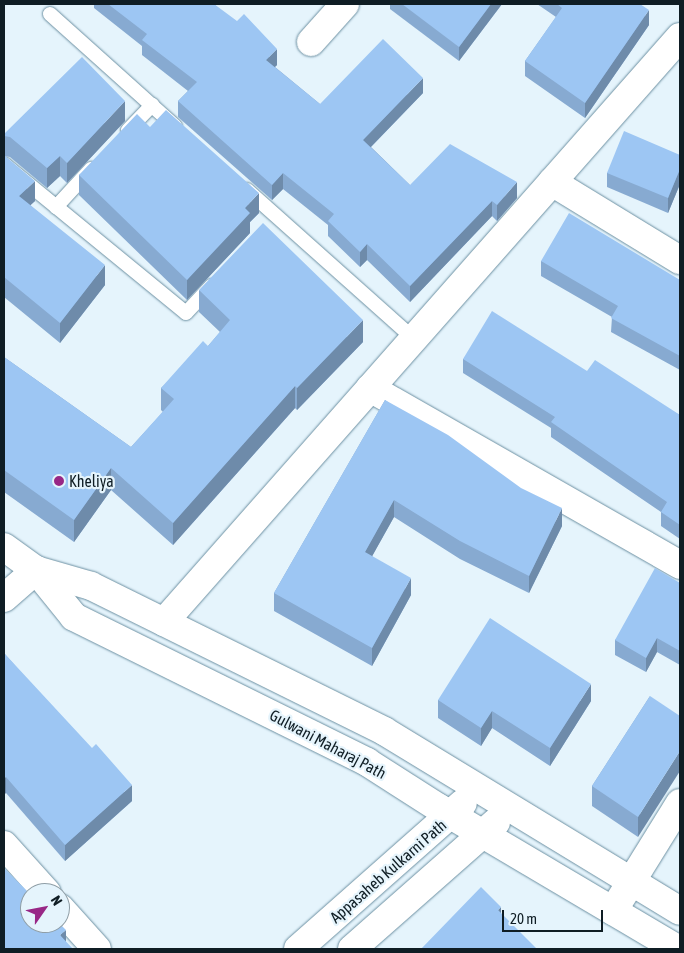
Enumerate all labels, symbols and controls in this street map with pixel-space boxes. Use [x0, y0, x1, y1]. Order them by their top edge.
place label: Kheliya [69, 471, 114, 491]
marker: Kheliya [53, 475, 65, 487]
street label: Gulwani Maharaj Path [266, 705, 390, 783]
street label: Appasaheb Kulkarni Path [326, 815, 450, 927]
north arrow [20, 883, 70, 933]
text: N [48, 893, 66, 908]
scale bar [504, 900, 605, 932]
text: 20 m [510, 910, 537, 927]

